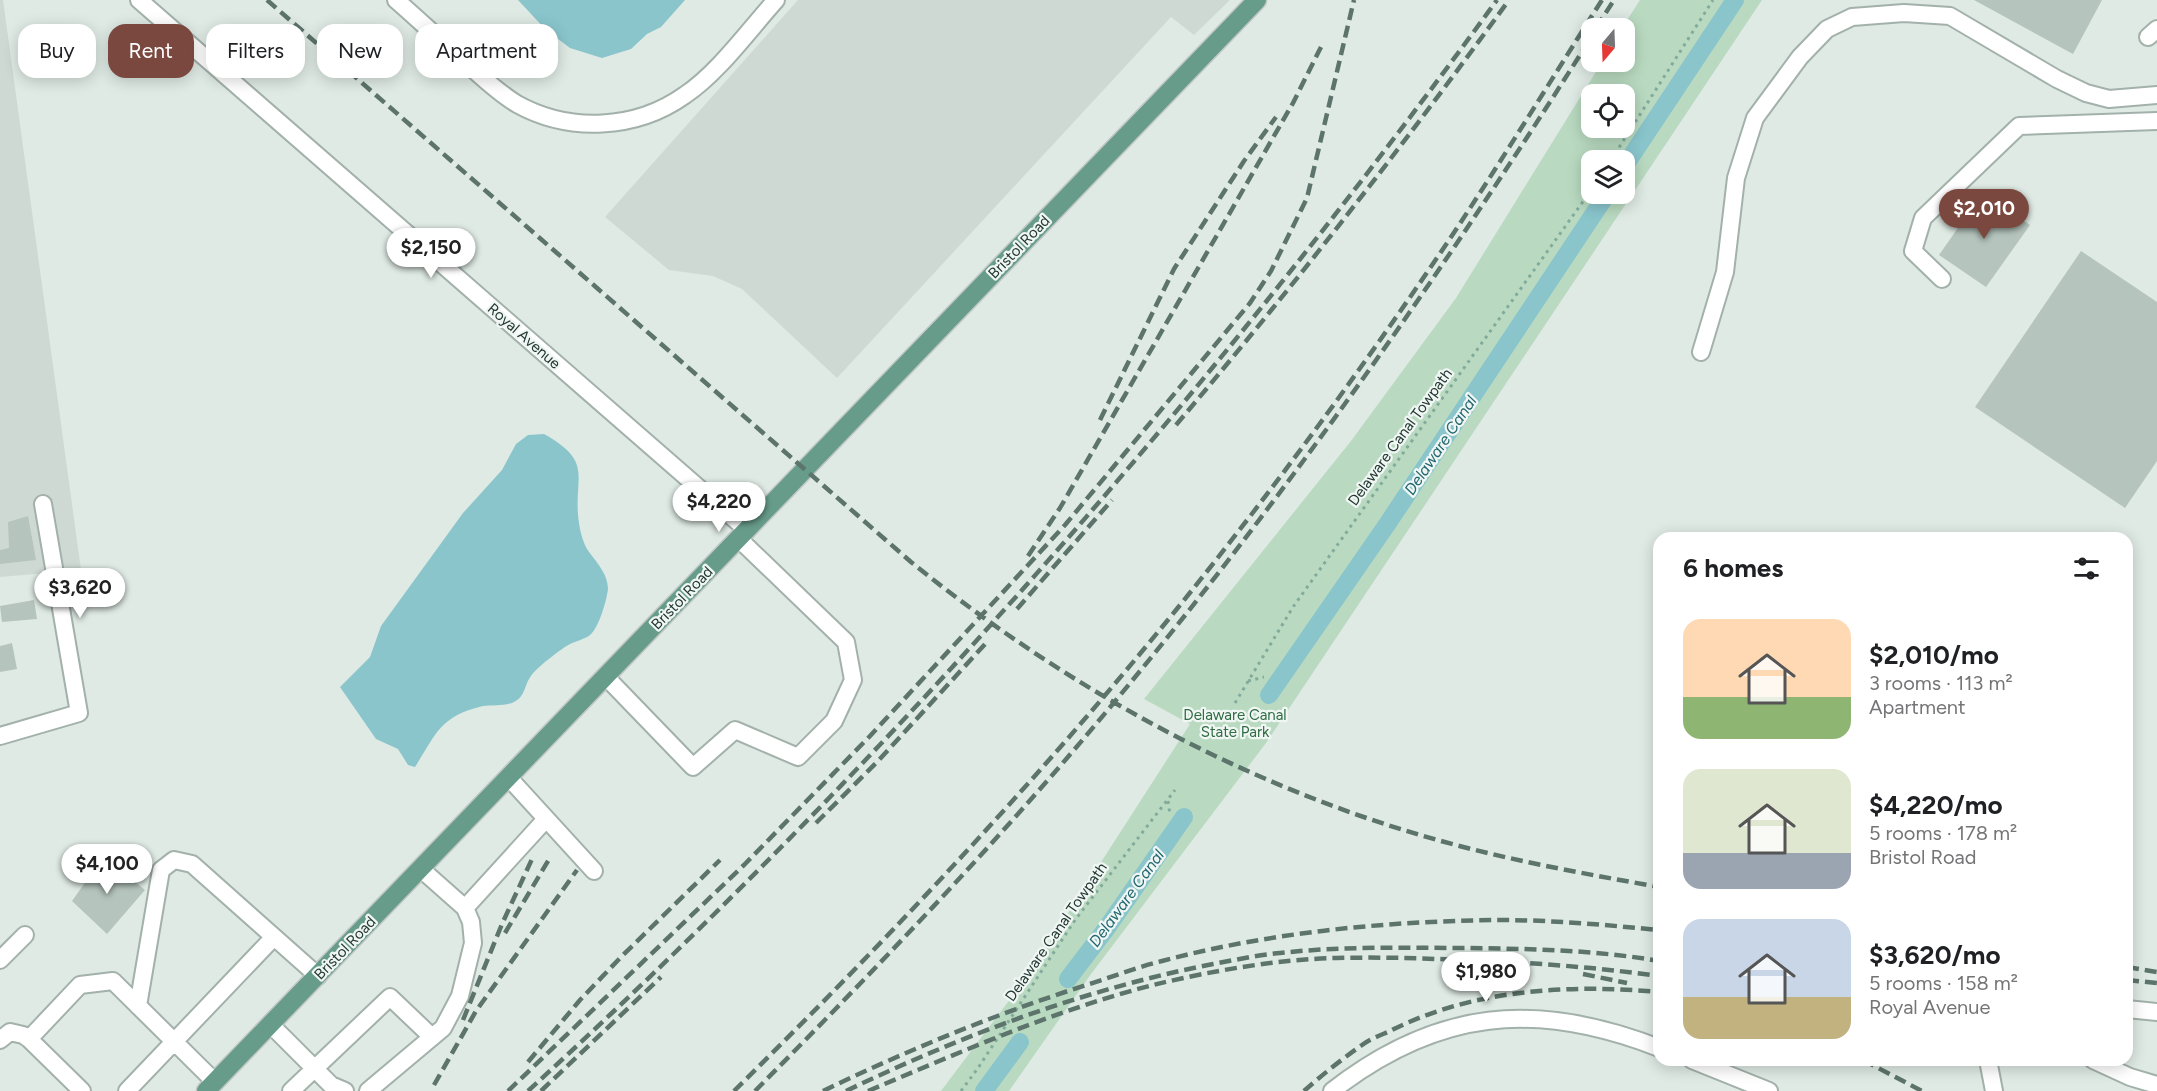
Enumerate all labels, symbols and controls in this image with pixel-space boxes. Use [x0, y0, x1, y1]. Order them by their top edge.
north arrow [1581, 18, 1635, 72]
map controls [1581, 18, 1635, 204]
chip: Buy [18, 24, 96, 78]
chip: Rent [108, 24, 194, 78]
chip: Filters [206, 24, 305, 78]
chip: New [317, 24, 403, 78]
chip: Apartment [415, 24, 558, 78]
button: locate [1581, 84, 1635, 138]
button: layers [1581, 150, 1635, 204]
pin: $2,010 [1935, 189, 2033, 240]
text: $2,010 [1953, 196, 2015, 220]
street label: Bristol Road [985, 212, 1053, 282]
pin: $2,150 [382, 228, 480, 279]
text: $2,150 [401, 235, 461, 259]
street label: Royal Avenue [484, 299, 564, 373]
street label: Delaware Canal Towpath [1344, 365, 1456, 509]
water label: Delaware Canal [1400, 392, 1480, 498]
pin: $4,220 [670, 482, 768, 533]
text: $4,220 [687, 489, 752, 513]
text: 6 homes [1683, 552, 1783, 584]
icon: filters [2070, 552, 2103, 585]
street label: Bristol Road [648, 563, 716, 633]
pin: $3,620 [31, 568, 129, 619]
text: $3,620 [48, 575, 112, 599]
text: $2,010/mo [1869, 639, 1999, 671]
icon: home [1731, 643, 1803, 715]
text: 3 rooms · 113 m² [1869, 671, 2013, 695]
text: Apartment [1869, 695, 1966, 719]
park label: Delaware Canal State Park [1183, 706, 1287, 741]
text: $4,220/mo [1869, 789, 2003, 821]
icon: home [1731, 793, 1803, 865]
text: 5 rooms · 178 m² [1869, 821, 2017, 845]
pin: $4,100 [58, 844, 156, 895]
text: Bristol Road [1869, 845, 1976, 869]
water label: Delaware Canal [1085, 846, 1168, 951]
text: $4,100 [75, 851, 139, 875]
street label: Delaware Canal Towpath [1001, 859, 1111, 1005]
street label: Bristol Road [311, 913, 379, 983]
text: $3,620/mo [1869, 939, 2001, 971]
icon: home [1731, 943, 1803, 1015]
pin: $1,980 [1437, 952, 1535, 1003]
text: $1,980 [1455, 959, 1517, 983]
text: 5 rooms · 158 m² [1869, 971, 2018, 995]
text: Royal Avenue [1869, 995, 1990, 1019]

